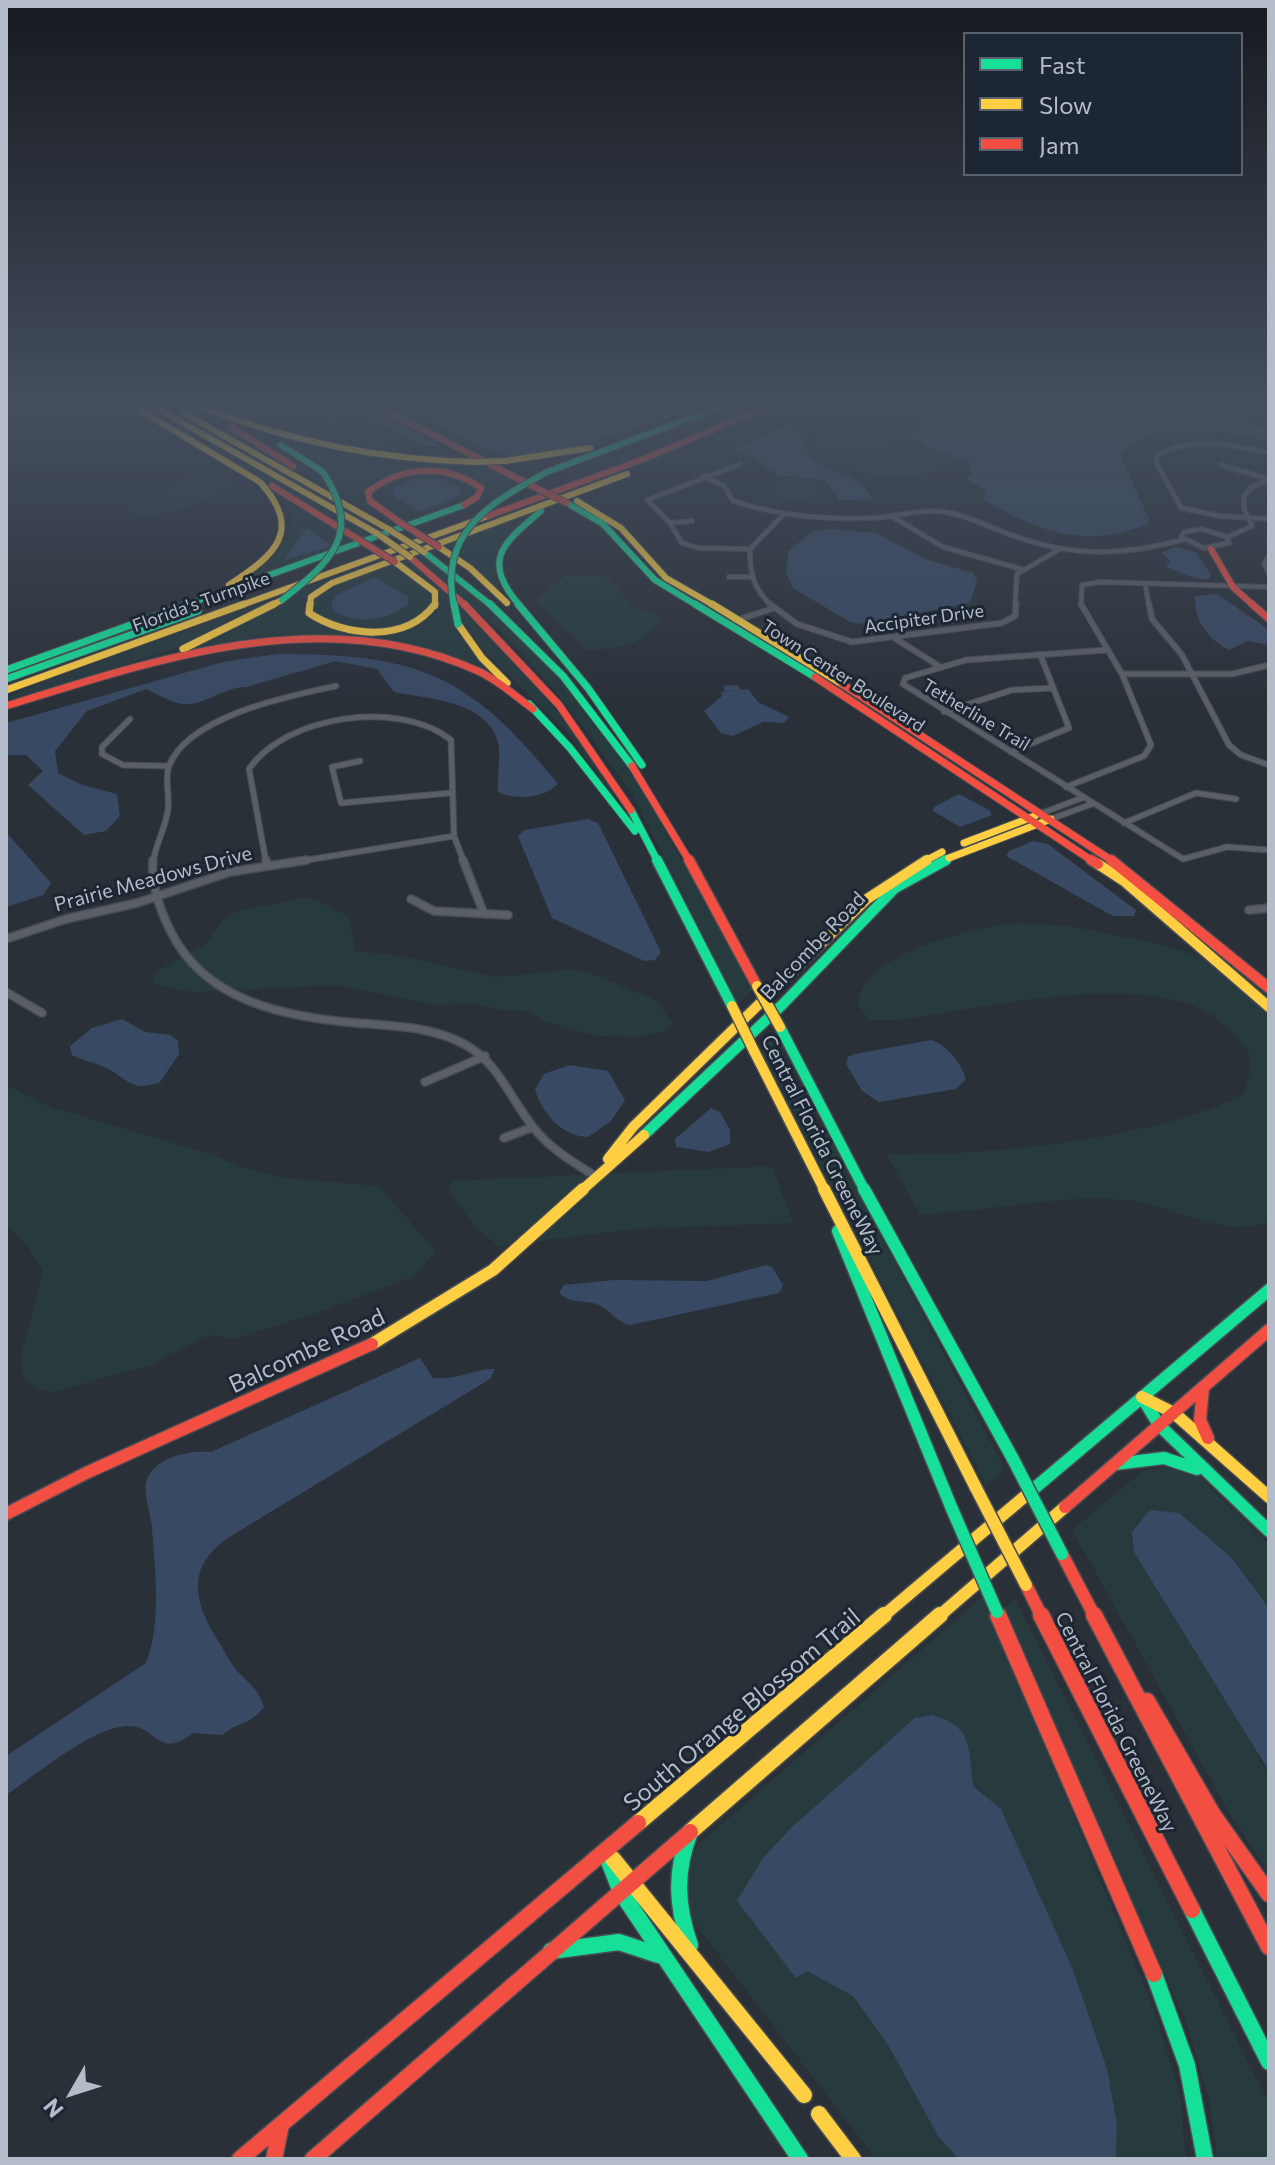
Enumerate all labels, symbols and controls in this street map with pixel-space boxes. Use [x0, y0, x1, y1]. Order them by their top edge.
legend [963, 32, 1243, 176]
text: Fast [1039, 50, 1086, 79]
text: Slow [1039, 90, 1092, 119]
text: Jam [1039, 130, 1079, 159]
street label: Florida's Turnpike [130, 567, 272, 637]
street label: Accipiter Drive [863, 600, 985, 638]
street label: Town Center Boulevard [757, 615, 929, 737]
street label: Tetherline Trail [918, 674, 1034, 756]
street label: Prairie Meadows Drive [51, 841, 255, 917]
street label: Balcombe Road [756, 887, 870, 1005]
street label: Central Florida GreeneWay [756, 1031, 888, 1259]
street label: Balcombe Road [224, 1302, 390, 1400]
street label: South Orange Blossom Trail [618, 1602, 866, 1818]
street label: Central Florida GreeneWay [1050, 1608, 1182, 1836]
north arrow [32, 2053, 112, 2133]
text: N [37, 2094, 69, 2123]

